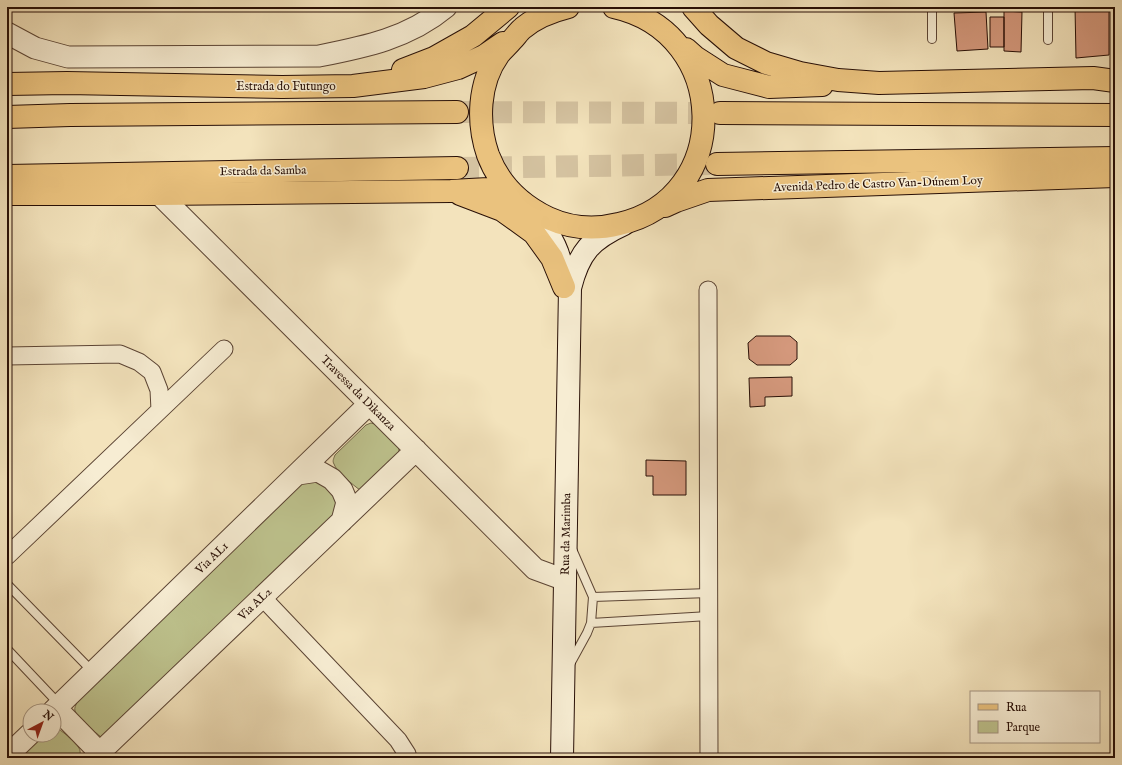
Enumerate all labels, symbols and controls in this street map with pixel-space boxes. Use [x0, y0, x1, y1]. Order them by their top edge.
street label: Estrada do Futungo [236, 79, 336, 94]
street label: Estrada da Samba [219, 163, 307, 179]
street label: Avenida Pedro de Castro Van-Dúnem Loy [772, 173, 983, 195]
street label: Travessa da Dikanza [317, 352, 399, 434]
street label: Rua da Marimba [558, 492, 574, 575]
street label: Via AL1 [192, 539, 232, 578]
street label: Via AL2 [234, 584, 275, 624]
legend [970, 691, 1100, 743]
text: Rua [1006, 700, 1027, 715]
north arrow [22, 703, 62, 743]
text: N [39, 707, 56, 725]
text: Parque [1006, 720, 1041, 736]

